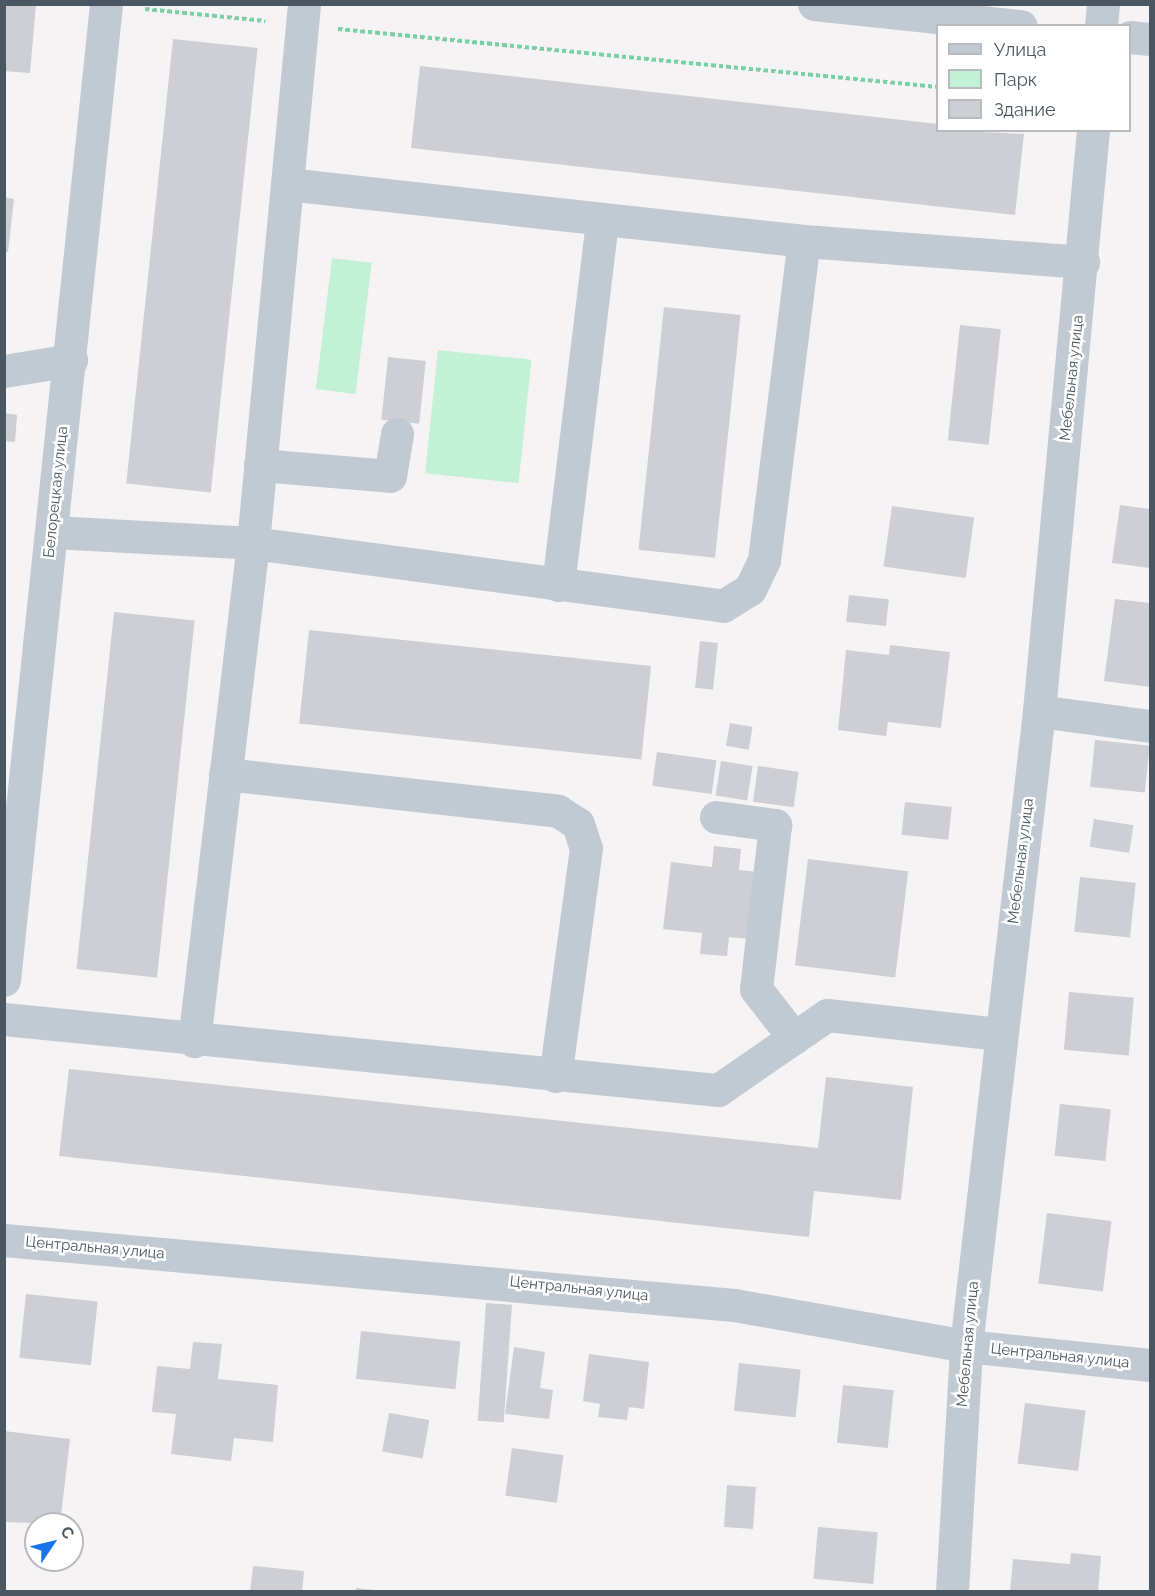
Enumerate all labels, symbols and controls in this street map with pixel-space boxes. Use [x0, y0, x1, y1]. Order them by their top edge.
legend [936, 24, 1131, 132]
text: Улица [994, 39, 1046, 60]
text: Парк [994, 69, 1037, 90]
text: Здание [994, 99, 1056, 120]
street label: Мебельная улица [1056, 314, 1088, 442]
street label: Белорецкая улица [40, 425, 72, 559]
street label: Мебельная улица [1004, 797, 1038, 925]
street label: Центральная улица [25, 1233, 165, 1263]
street label: Центральная улица [508, 1273, 650, 1305]
street label: Мебельная улица [954, 1280, 982, 1408]
street label: Центральная улица [989, 1340, 1131, 1372]
north arrow [24, 1512, 84, 1572]
text: С [57, 1523, 78, 1542]

